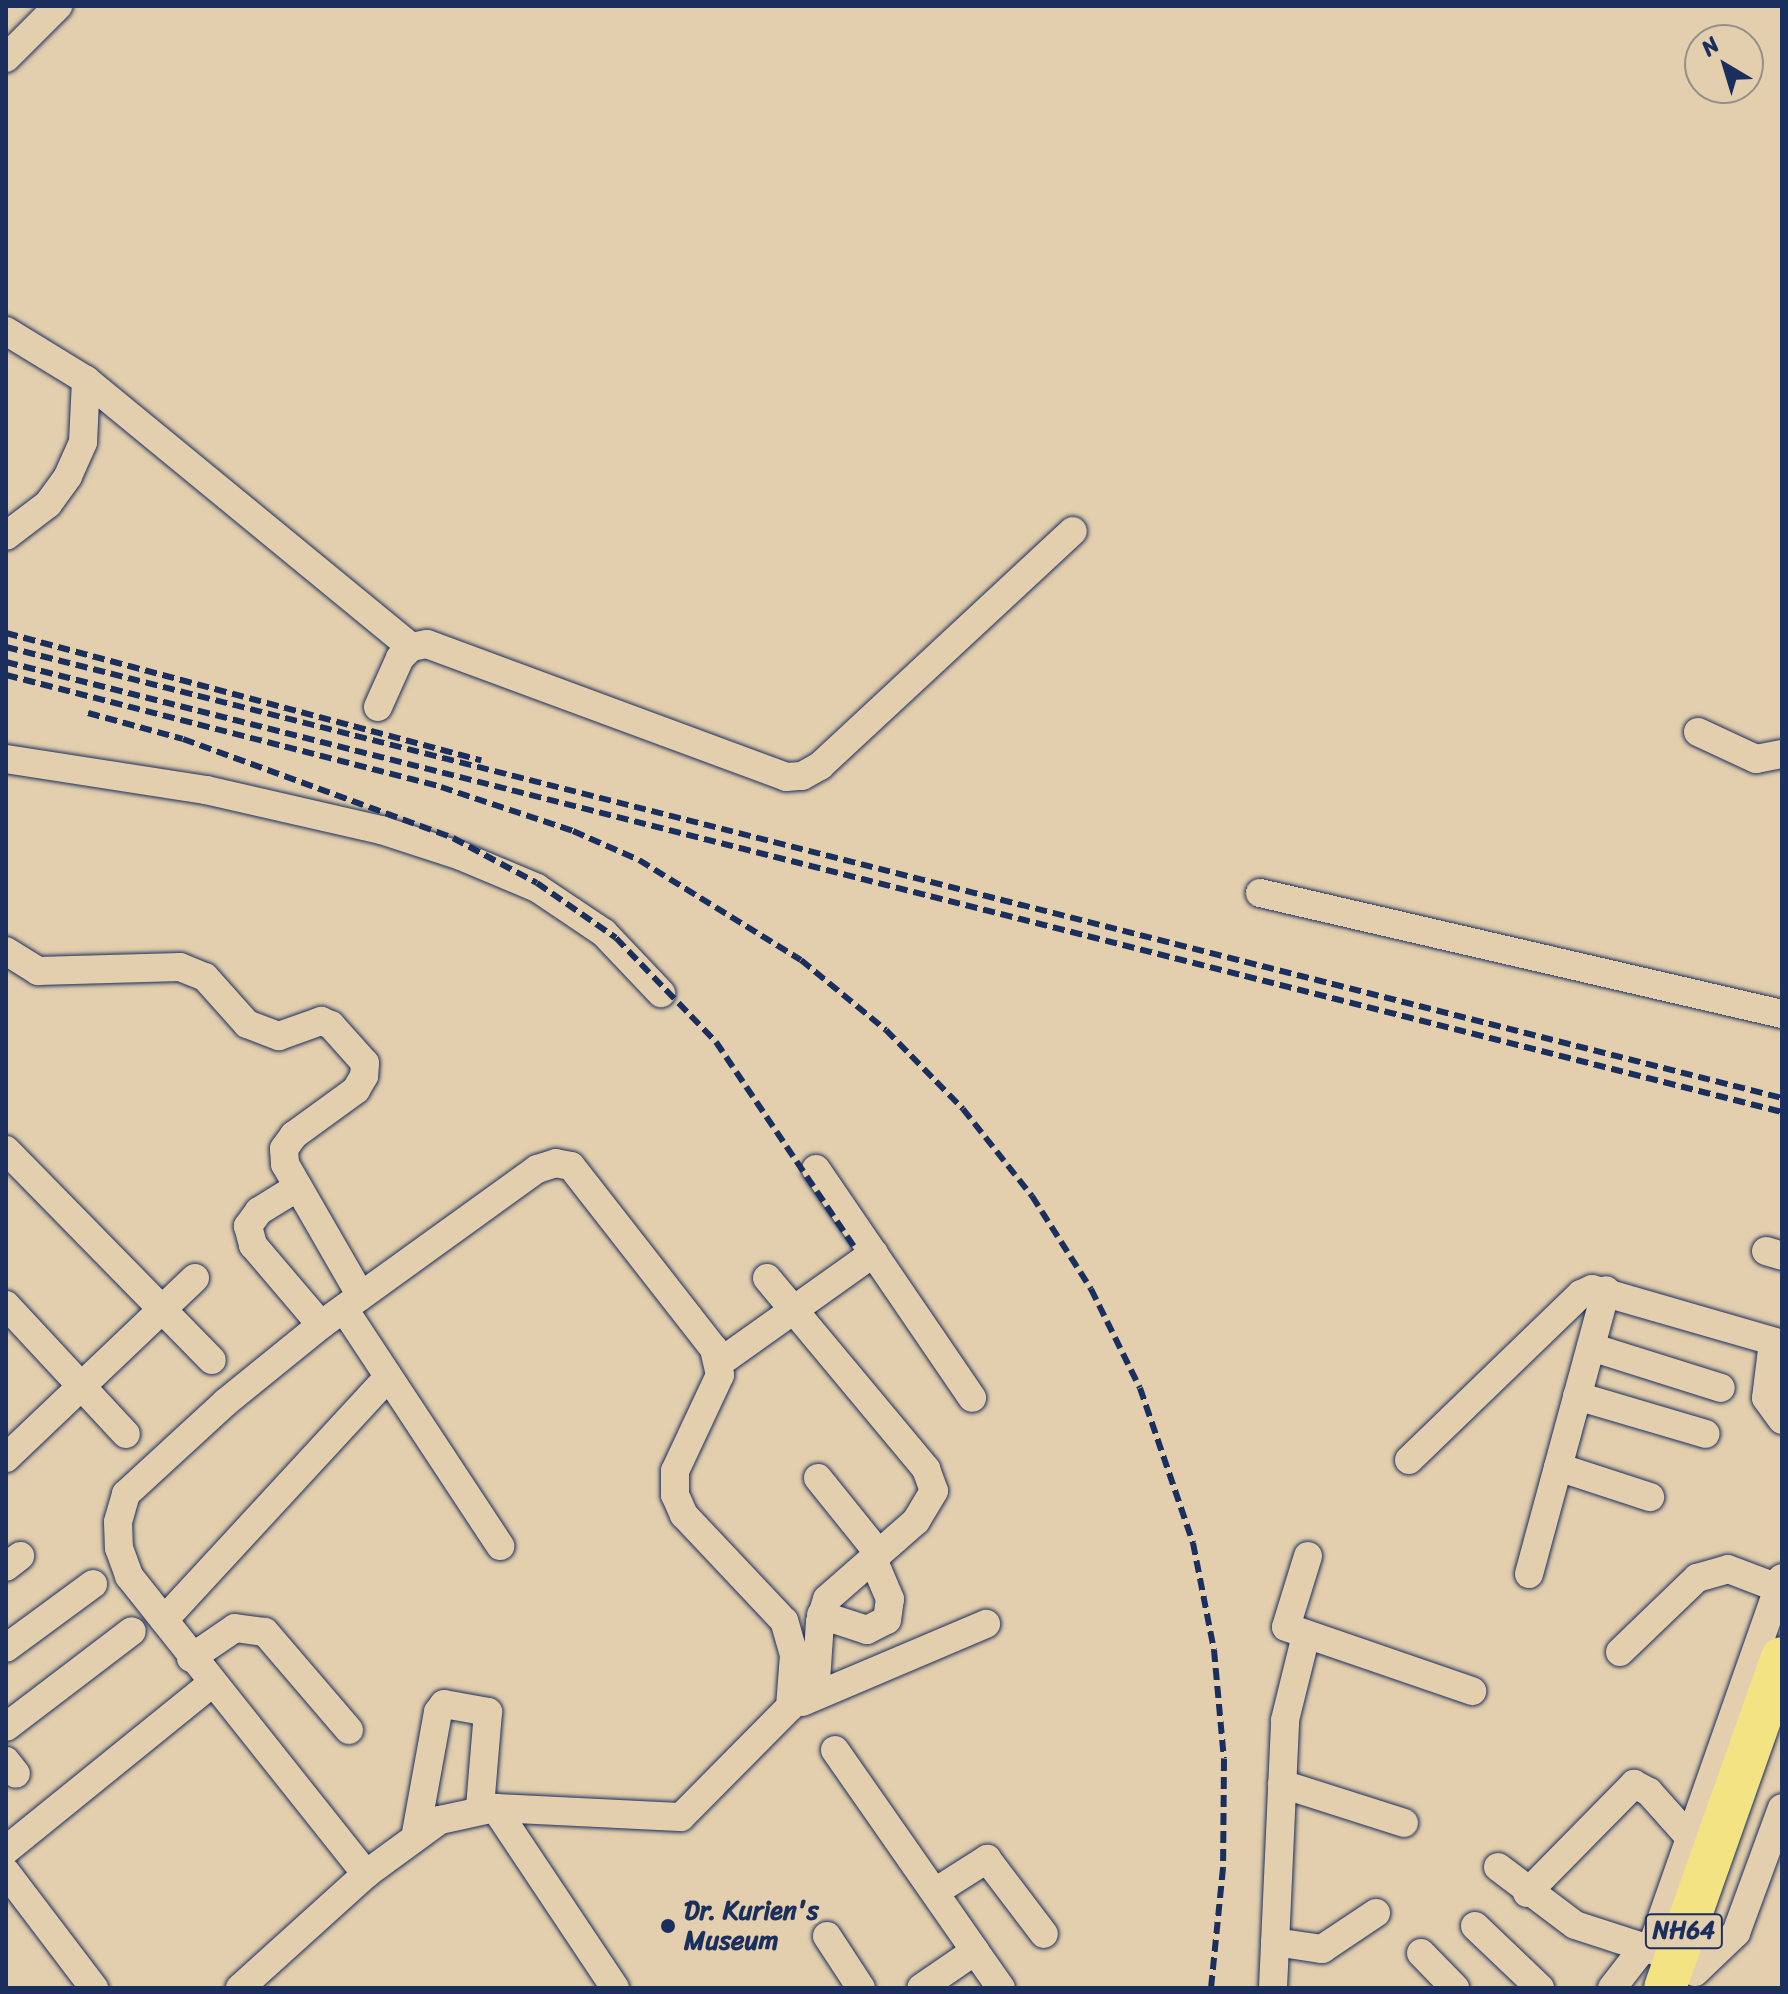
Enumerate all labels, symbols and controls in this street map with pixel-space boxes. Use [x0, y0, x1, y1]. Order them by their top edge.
north arrow [1684, 24, 1764, 104]
text: N [1692, 26, 1728, 66]
place label: Dr. Kurien's Museum [684, 1895, 817, 1956]
road number: NH64 [1644, 1911, 1724, 1951]
marker: Dr. Kurien's Museum [659, 1917, 677, 1935]

